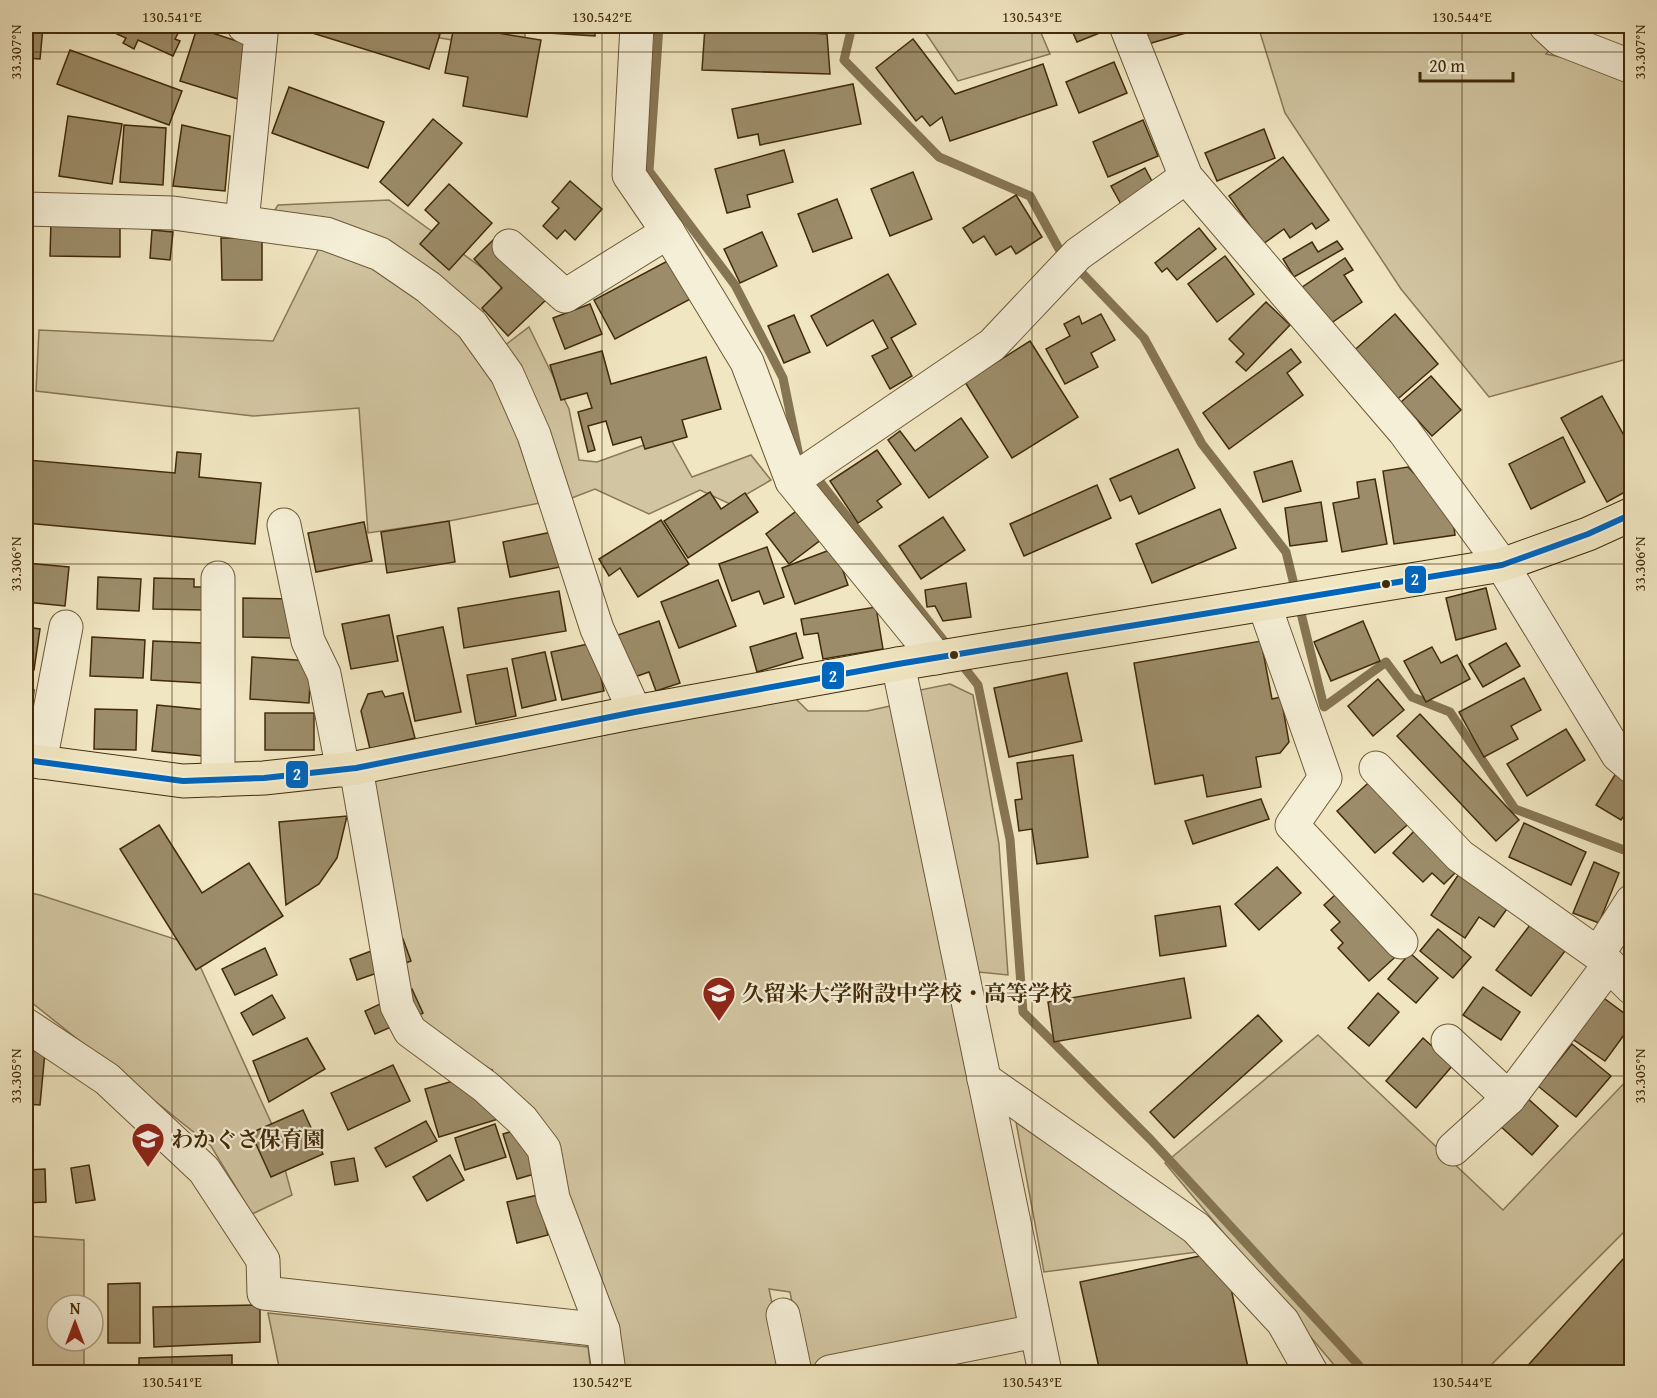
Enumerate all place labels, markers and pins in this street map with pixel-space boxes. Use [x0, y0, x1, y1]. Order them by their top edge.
unlabelled marker [1380, 578, 1392, 590]
unlabelled marker [948, 649, 960, 661]
school or university icon: 久留米大学附設中学校・高等学校 [701, 975, 737, 1022]
place label: 久留米大学附設中学校・高等学校 [742, 977, 1072, 1009]
school or university icon: わかぐさ保育園 [130, 1121, 166, 1168]
place label: わかぐさ保育園 [171, 1123, 325, 1155]

